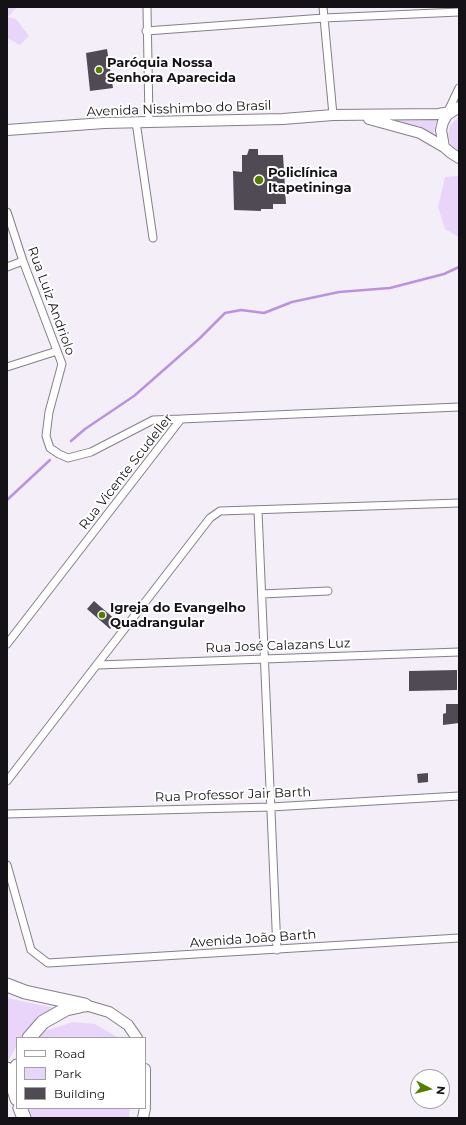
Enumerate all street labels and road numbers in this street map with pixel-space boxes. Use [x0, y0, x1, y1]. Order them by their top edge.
street label: Avenida Nisshimbo do Brasil [86, 98, 272, 120]
street label: Rua Luiz Andriolo [24, 245, 78, 357]
street label: Rua Vicente Scudeller [76, 411, 176, 533]
street label: Rua José Calazans Luz [205, 636, 351, 656]
street label: Rua Professor Jair Barth [155, 784, 311, 806]
street label: Avenida João Barth [189, 927, 317, 951]

